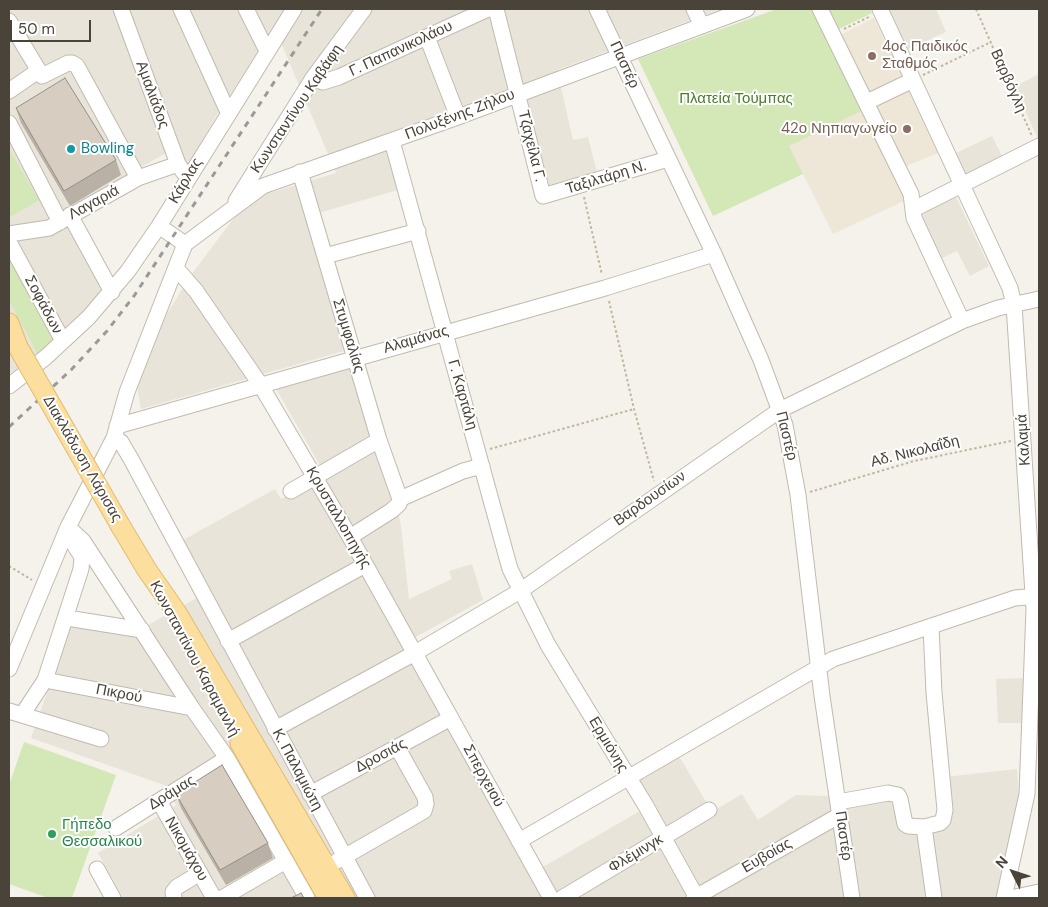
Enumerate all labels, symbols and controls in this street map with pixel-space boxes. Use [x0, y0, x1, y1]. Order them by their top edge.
scale bar [12, 10, 94, 42]
street label: Γ. Παπανικολάου [347, 17, 455, 81]
text: 50 m [18, 19, 55, 39]
place label: 4ος Παιδικός Σταθμός [882, 38, 968, 73]
street label: Παστέρ [605, 39, 643, 91]
street label: Κωνσταντίνου Καβάφη [247, 41, 347, 177]
street label: Βαρβόγλη [986, 46, 1030, 116]
marker: 4ος Παιδικός Σταθμός [866, 50, 878, 62]
street label: Αμαλιάδος [131, 59, 173, 131]
street label: Πολυξένης Ζήλου [403, 86, 517, 144]
park label: Πλατεία Τούμπας [679, 90, 793, 108]
street label: Τζαχείλα Γ. [513, 109, 549, 183]
place label: 42ο Νηπιαγωγείο [781, 120, 897, 138]
marker: 42ο Νηπιαγωγείο [901, 123, 913, 135]
place label: Bowling [81, 140, 134, 158]
marker: Bowling [65, 143, 77, 155]
street label: Κάρλας [165, 155, 207, 207]
street label: Ταξιλτάρη Ν. [564, 157, 648, 199]
street label: Λαγαριά [65, 182, 123, 224]
street label: Σοφάδων [20, 273, 66, 337]
street label: Στυμφαλίας [328, 297, 368, 375]
street label: Αλαμάνας [381, 322, 451, 358]
street label: Γ. Καρτάλη [443, 358, 481, 432]
street label: Διακλάδωση Λάρισας [38, 393, 126, 525]
street label: Παστέρ [771, 410, 801, 462]
street label: Καλαμά [1013, 414, 1035, 466]
street label: Αδ. Νικολαΐδη [869, 432, 961, 472]
street label: Κρυσταλλοπηγής [302, 464, 374, 572]
street label: Βαρδουσίων [610, 468, 690, 530]
street label: Κωνσταντίνου Καραμανλή [145, 578, 243, 740]
street label: Πικρού [94, 681, 144, 707]
street label: Ερμιόνης [584, 714, 632, 776]
street label: Κ. Παλαμιώτη [268, 726, 326, 814]
street label: Δροσιάς [352, 735, 410, 777]
street label: Σπερχειού [458, 742, 508, 810]
street label: Δράμας [145, 772, 199, 814]
street label: Παστέρ [831, 810, 855, 862]
street label: Νικομάχου [160, 814, 212, 884]
place label: Γήπεδο Θεσσαλικού [62, 816, 142, 851]
marker: Γήπεδο Θεσσαλικού [46, 828, 58, 840]
street label: Φλέμινγκ [605, 831, 667, 877]
street label: Ευβοίας [739, 835, 795, 877]
north arrow [988, 847, 1038, 897]
text: N [992, 852, 1012, 872]

